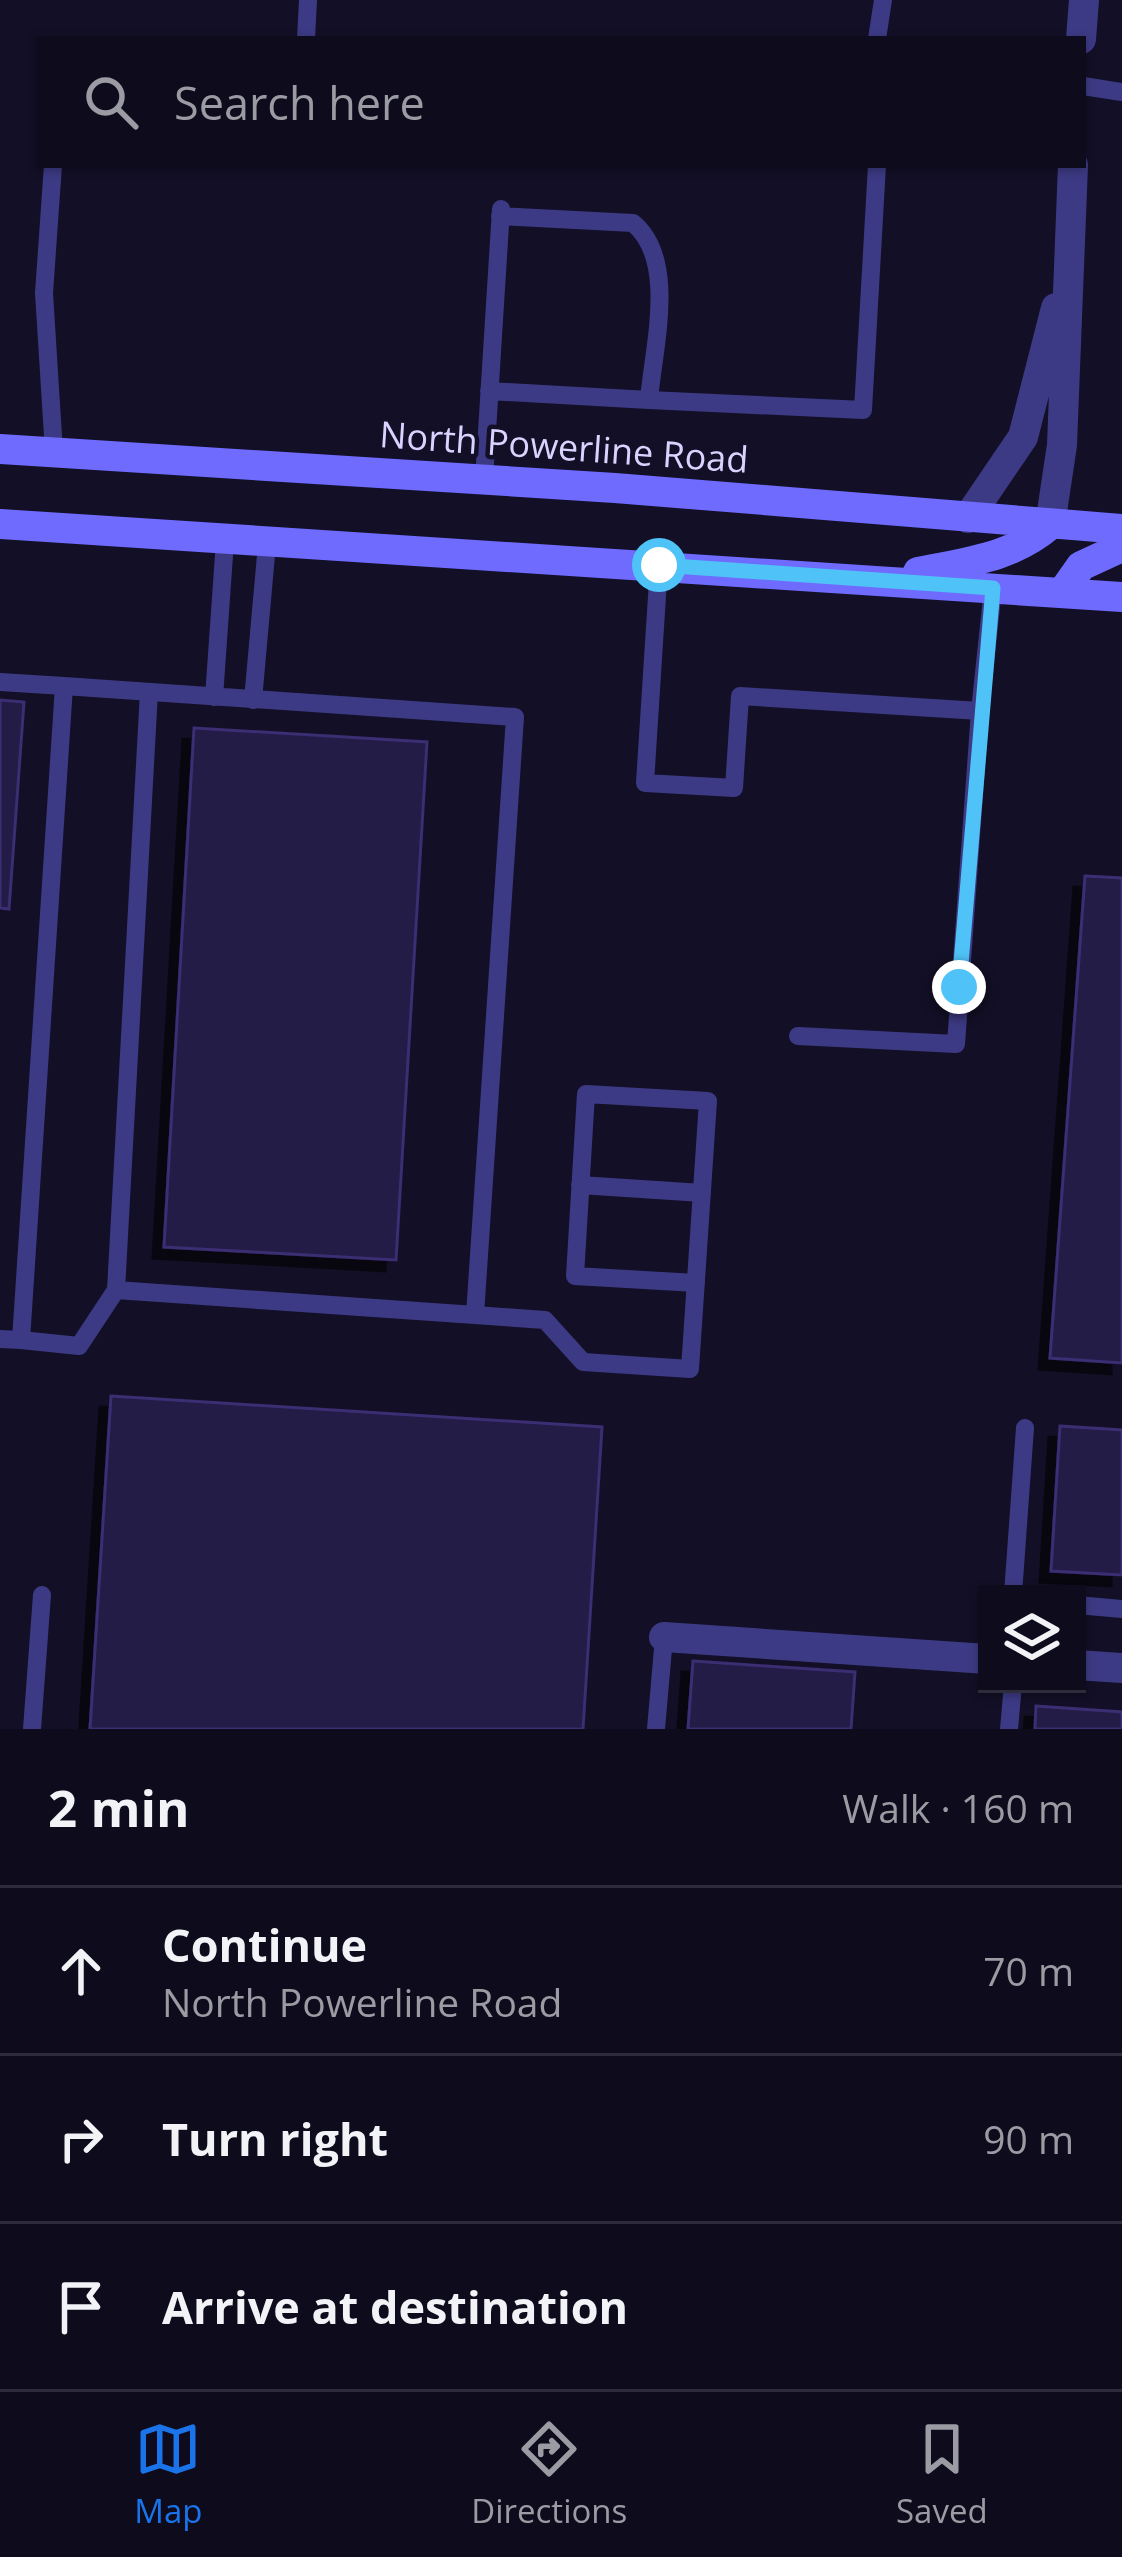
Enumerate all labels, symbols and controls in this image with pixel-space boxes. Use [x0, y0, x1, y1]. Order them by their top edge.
search box [36, 36, 1086, 168]
icon: search [78, 69, 144, 135]
text: Search here [174, 72, 425, 133]
street label: North Powerline Road [378, 409, 750, 484]
route start [632, 538, 686, 592]
route end [932, 960, 986, 1014]
map controls [978, 1585, 1086, 1693]
button: layers [978, 1585, 1086, 1693]
text: 2 min [48, 1772, 190, 1842]
text: Walk · 160 m [842, 1781, 1074, 1834]
text: Continue [162, 1914, 367, 1975]
icon: ahead [48, 1938, 114, 2004]
text: 70 m [983, 1944, 1074, 1997]
text: North Powerline Road [162, 1975, 562, 2028]
icon: right [48, 2106, 114, 2172]
text: Turn right [162, 2108, 388, 2169]
text: 90 m [983, 2112, 1074, 2165]
icon: arrive [48, 2274, 114, 2340]
text: Arrive at destination [162, 2276, 628, 2337]
tab: Map [134, 2416, 203, 2533]
tab: Directions [471, 2416, 627, 2533]
tab: Saved [896, 2416, 988, 2533]

